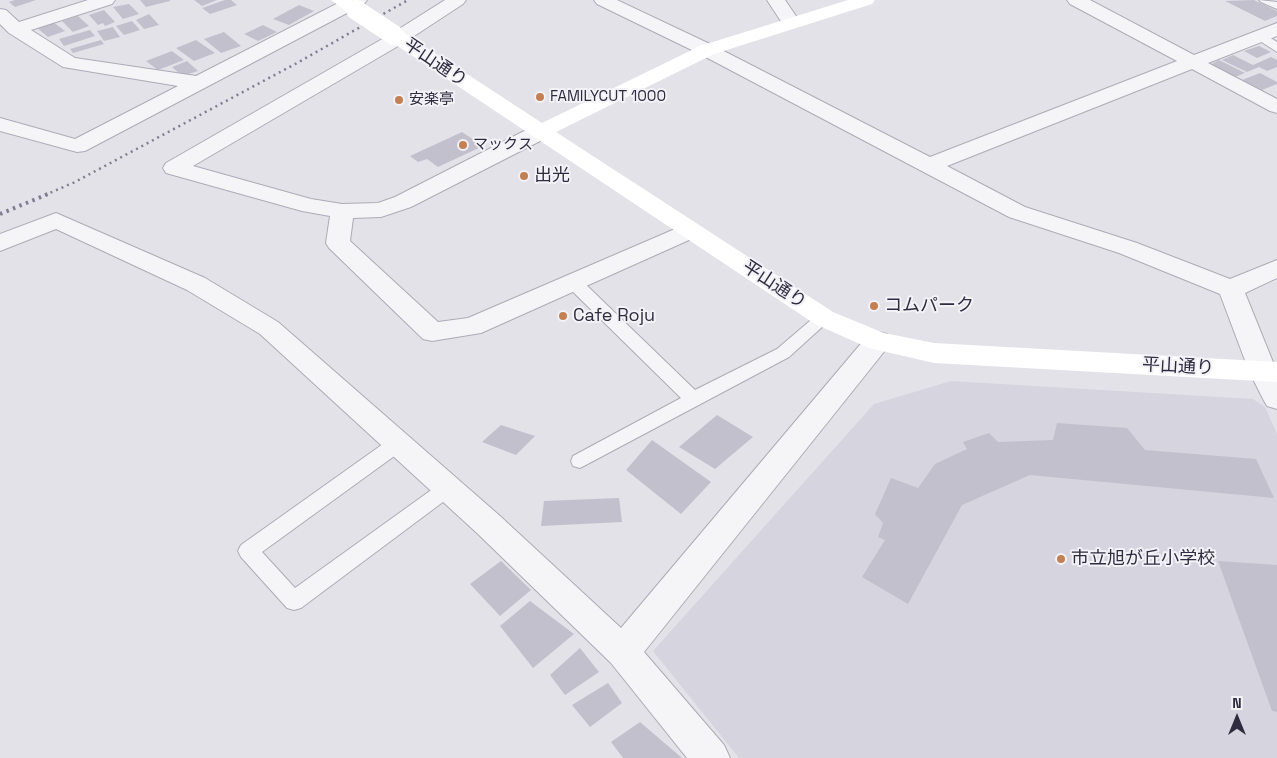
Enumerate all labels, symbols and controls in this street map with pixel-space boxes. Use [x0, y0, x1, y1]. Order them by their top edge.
street label: 平山通り [399, 34, 471, 92]
place label: FAMILYCUT 1000 [550, 88, 666, 106]
place label: 安楽亭 [409, 91, 454, 109]
marker: FAMILYCUT 1000 [534, 91, 546, 103]
marker: 安楽亭 [393, 94, 405, 106]
place label: マックス [473, 136, 533, 154]
marker: マックス [457, 139, 469, 151]
place label: 出光 [534, 165, 570, 187]
marker: 出光 [518, 170, 530, 182]
street label: 平山通り [738, 256, 810, 314]
place label: コムパーク [884, 295, 974, 317]
marker: コムパーク [868, 300, 880, 312]
place label: Cafe Roju [573, 305, 655, 327]
marker: Cafe Roju [557, 310, 569, 322]
street label: 平山通り [1141, 354, 1215, 380]
place label: 市立旭が丘小学校 [1071, 548, 1215, 570]
marker: 市立旭が丘小学校 [1055, 553, 1067, 565]
north arrow [1212, 693, 1262, 743]
text: N [1232, 694, 1242, 712]

